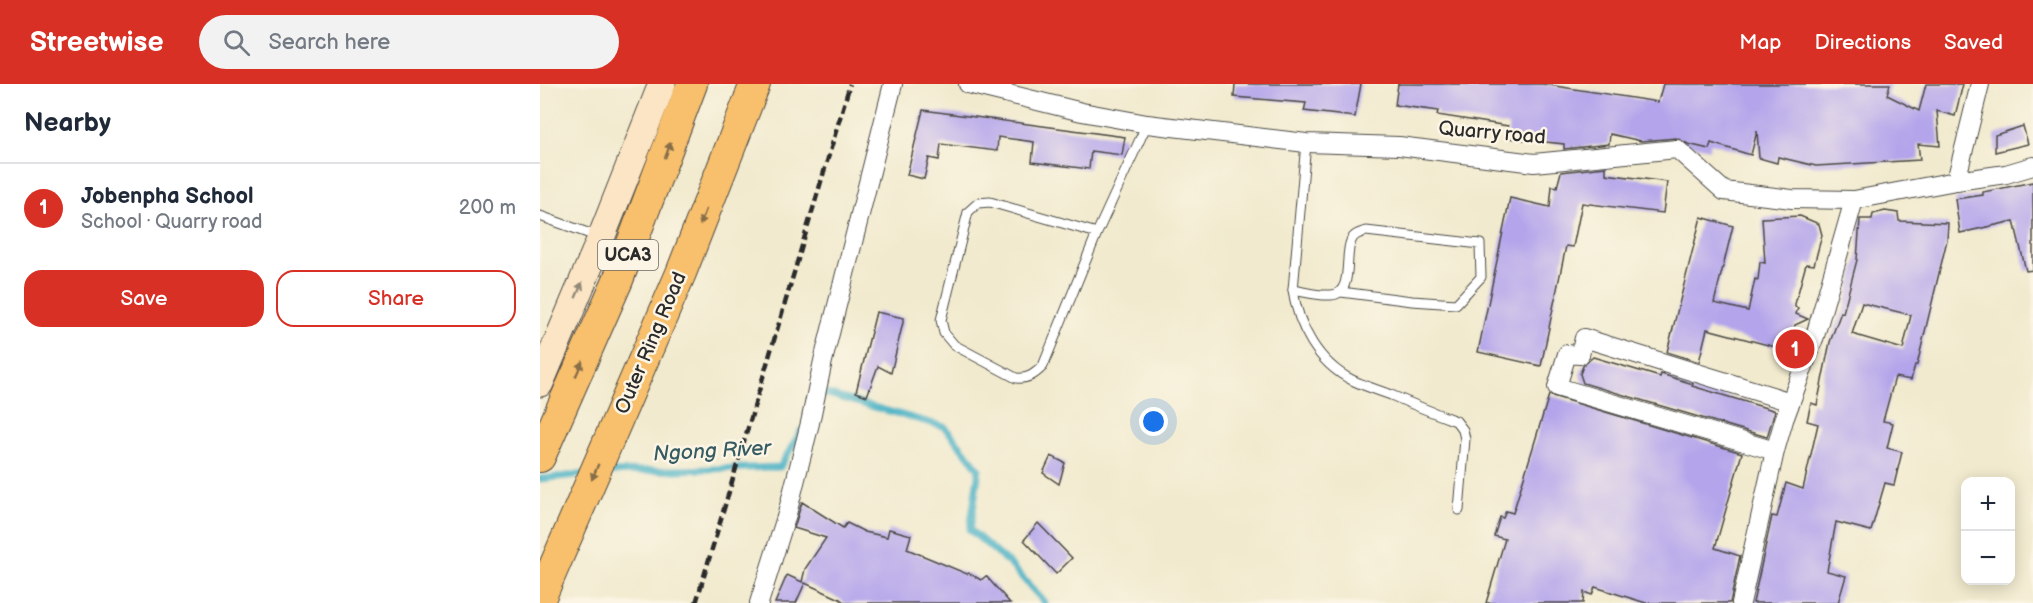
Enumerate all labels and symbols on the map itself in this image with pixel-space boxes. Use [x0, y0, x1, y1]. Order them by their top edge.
street label: Quarry road [1437, 116, 1547, 150]
one-way arrow [664, 141, 673, 159]
one-way arrow [698, 208, 707, 226]
road number: UCA3 [598, 240, 658, 270]
street label: Outer Ring Road [610, 268, 692, 418]
one-way arrow [575, 281, 584, 299]
pin: 1 [1776, 326, 1814, 372]
one-way arrow [574, 360, 584, 378]
your location [1139, 407, 1168, 436]
water label: Ngong River [652, 435, 773, 467]
one-way arrow [590, 463, 600, 481]

